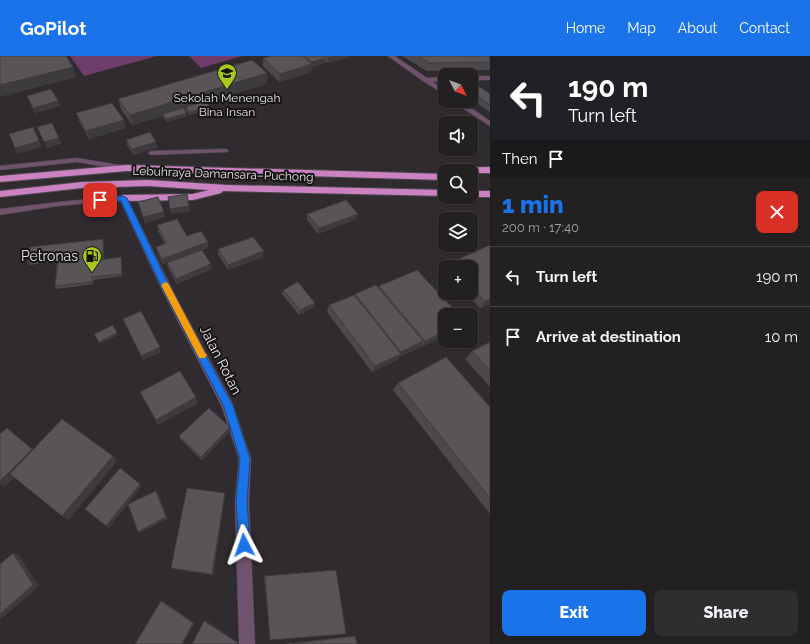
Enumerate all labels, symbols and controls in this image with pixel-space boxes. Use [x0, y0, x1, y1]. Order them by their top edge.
text: GoPilot [20, 17, 86, 39]
text: Home [566, 20, 605, 36]
text: Map [627, 20, 656, 36]
text: About [678, 20, 717, 36]
text: Contact [739, 20, 790, 36]
school or university icon: Sekolah Menengah Bina Insan [216, 62, 238, 90]
north arrow [438, 68, 478, 108]
map controls [438, 68, 478, 348]
text: 190 m [568, 71, 648, 104]
icon: left [502, 72, 554, 124]
place label: Sekolah Menengah Bina Insan [174, 91, 280, 119]
text: Turn left [568, 105, 637, 126]
button: sound [438, 116, 478, 156]
icon: arrive [545, 148, 567, 170]
text: Then [502, 150, 537, 168]
street label: Lebuhraya Damansara–Puchong [132, 164, 314, 184]
button: search [438, 164, 478, 204]
pin [83, 183, 117, 217]
icon: arrive [89, 189, 111, 211]
text: 1 min [502, 190, 564, 219]
button: close [756, 191, 798, 233]
button: layers [438, 212, 478, 252]
text: 200 m · 17:40 [502, 220, 579, 235]
fuel station icon: Petronas [81, 245, 103, 273]
place label: Petronas [21, 248, 78, 264]
button: + [438, 260, 478, 300]
icon: left [502, 266, 524, 288]
text: Turn left [536, 268, 597, 286]
text: 190 m [756, 268, 798, 286]
button: − [438, 308, 478, 348]
street label: Jalan Rotan [197, 323, 245, 397]
icon: arrive [502, 326, 524, 348]
text: Arrive at destination [536, 328, 681, 346]
text: 10 m [765, 328, 798, 346]
position arrow [223, 524, 265, 566]
button: Exit [502, 590, 646, 636]
button: Share [654, 590, 798, 636]

